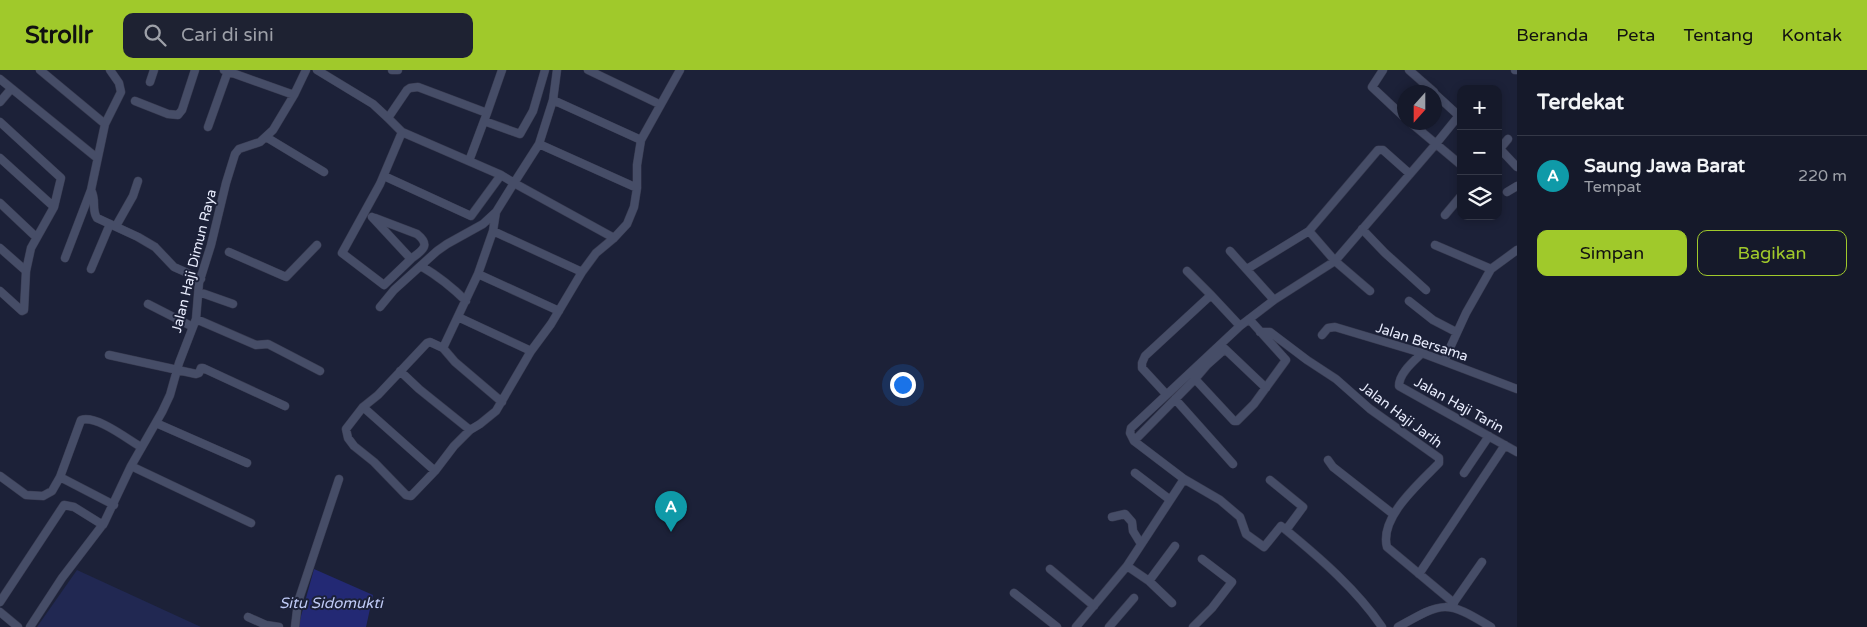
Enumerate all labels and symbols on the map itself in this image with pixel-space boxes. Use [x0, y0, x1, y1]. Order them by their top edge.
north arrow [1397, 85, 1442, 130]
street label: Jalan Haji Dimun Raya [168, 187, 220, 335]
street label: Jalan Bersama [1374, 319, 1470, 365]
your location [890, 372, 916, 398]
street label: Jalan Haji Tarin [1411, 373, 1507, 437]
street label: Jalan Haji Jarih [1356, 378, 1446, 452]
pin: A [655, 491, 687, 532]
water label: Situ Sidomukti [279, 594, 385, 612]

